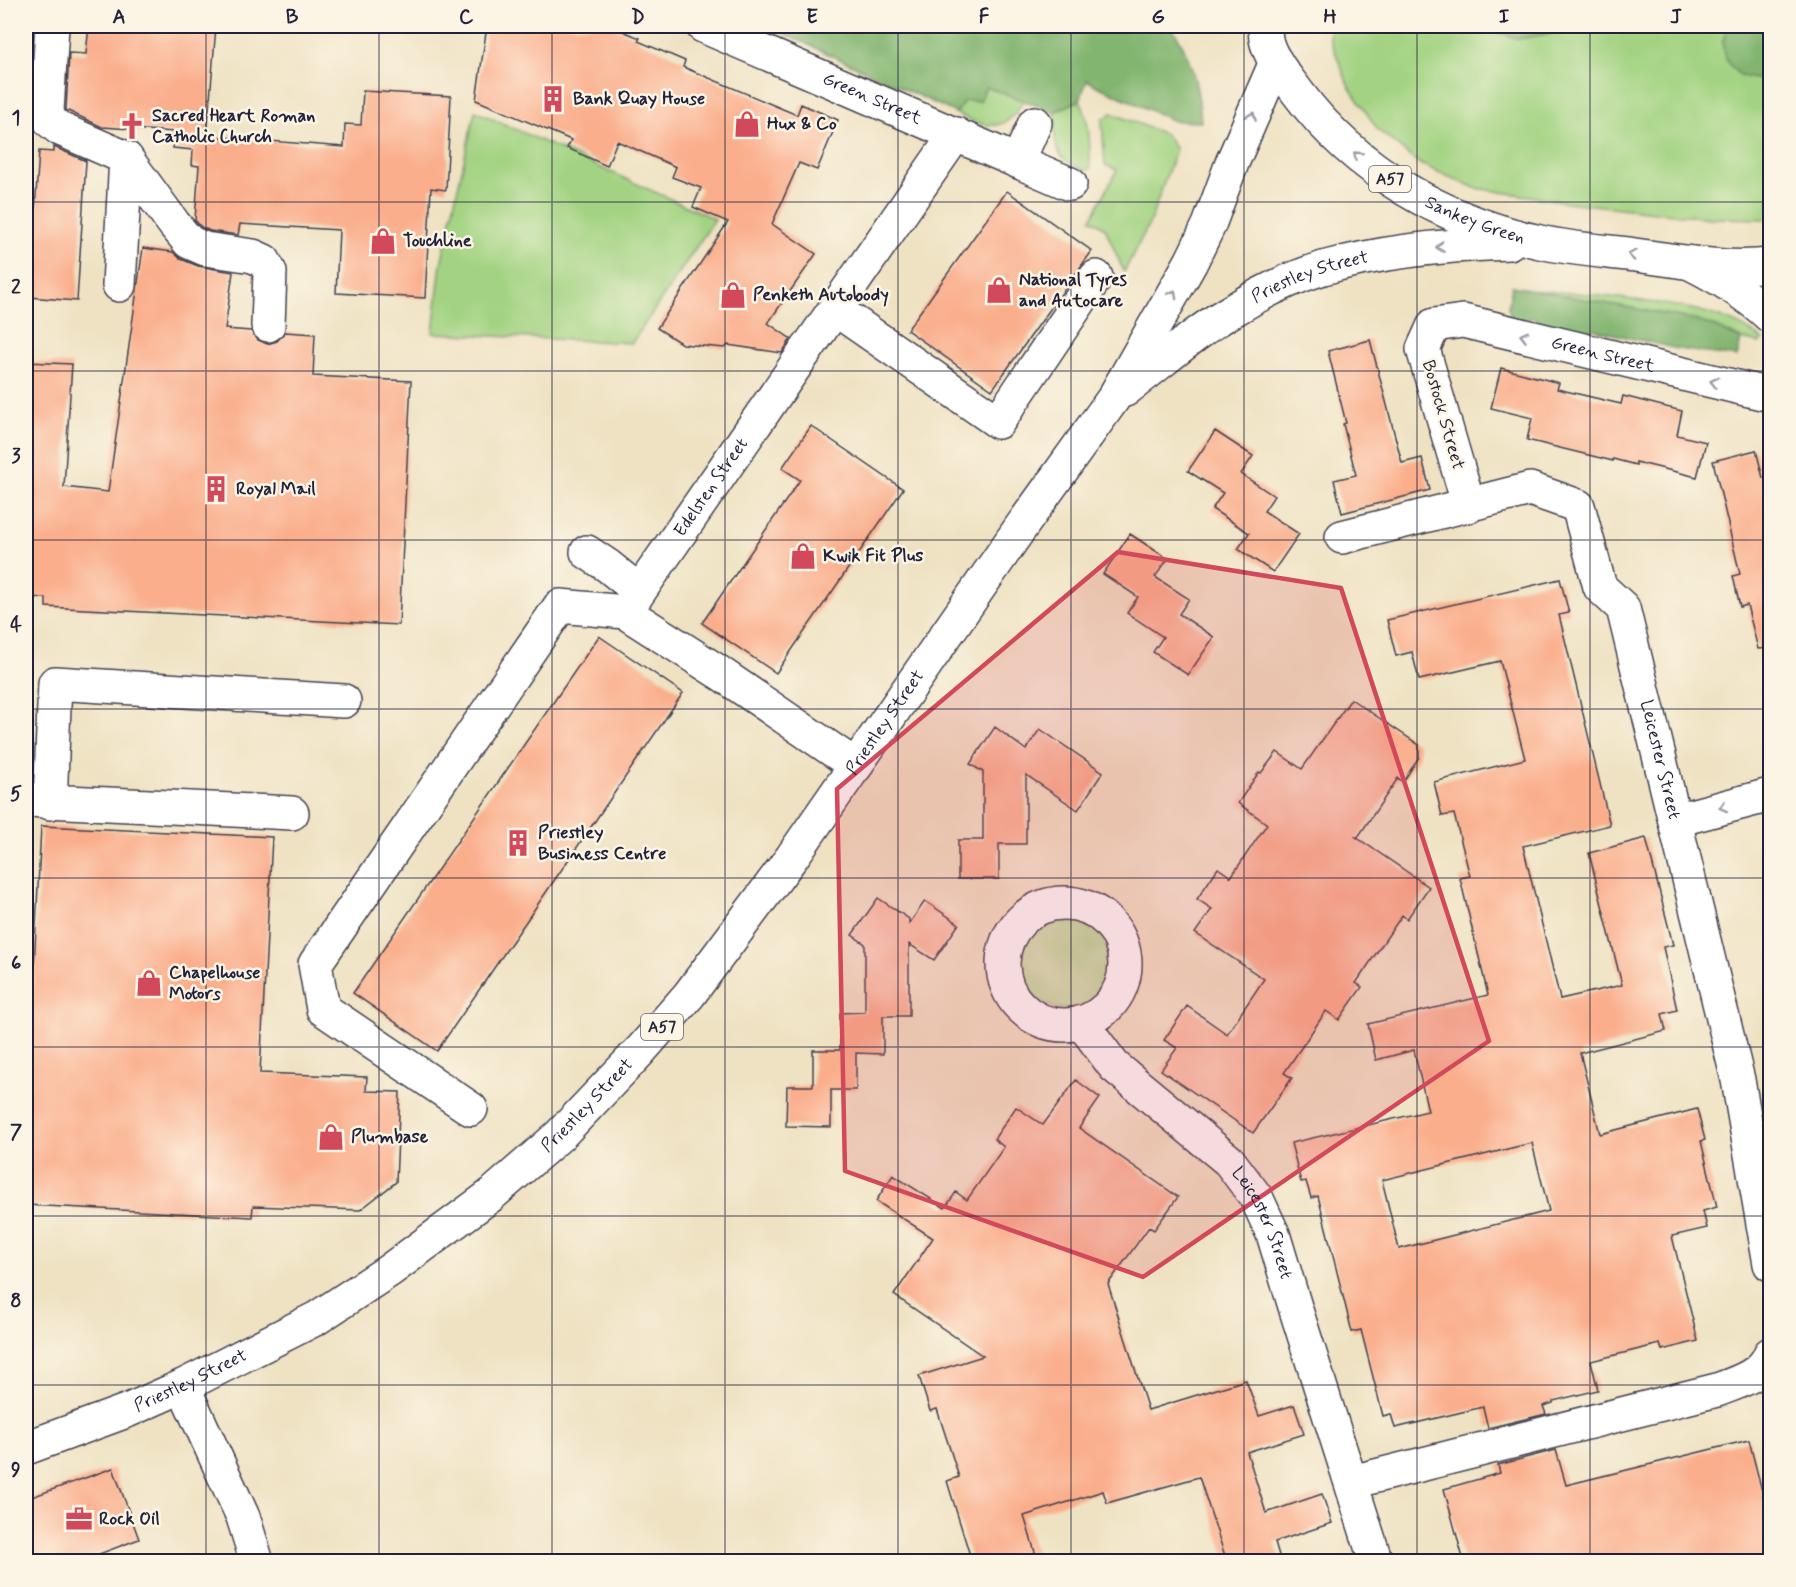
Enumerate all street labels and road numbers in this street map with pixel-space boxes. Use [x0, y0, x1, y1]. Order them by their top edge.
street label: Green Street [819, 67, 926, 131]
road number: A57 [1369, 166, 1411, 192]
street label: Sankey Green [1421, 190, 1527, 250]
street label: Priestley Street [1247, 246, 1370, 309]
street label: Green Street [1548, 331, 1657, 379]
street label: Bostock Street [1416, 357, 1470, 473]
street label: Edelsten Street [668, 433, 754, 542]
street label: Priestley Street [840, 665, 930, 780]
street label: Leicester Street [1634, 697, 1686, 822]
road number: A57 [641, 1014, 683, 1040]
street label: Priestley Street [536, 1053, 639, 1158]
street label: Leicester Street [1226, 1162, 1298, 1282]
street label: Priestley Street [130, 1343, 251, 1418]

